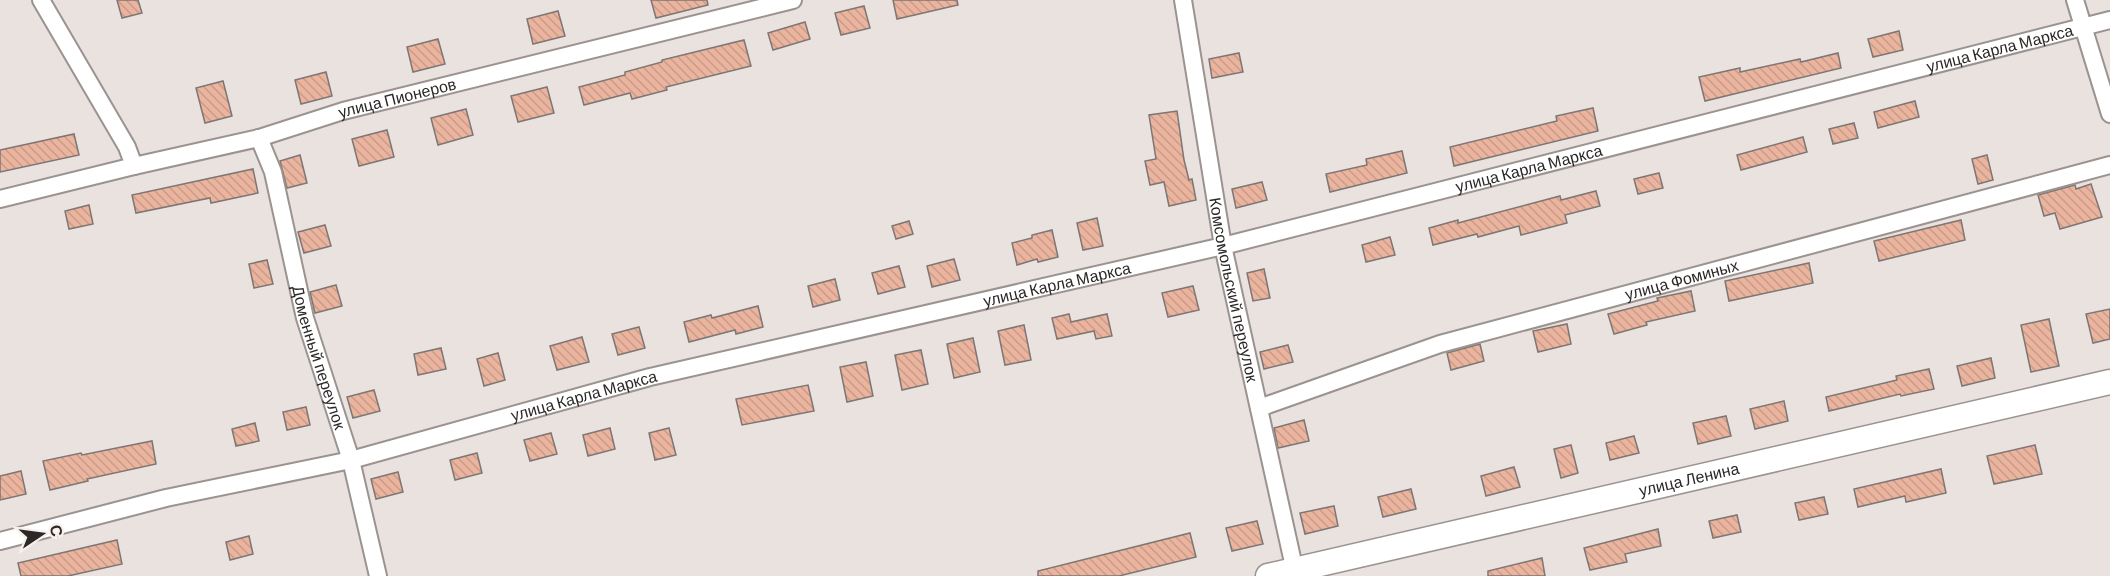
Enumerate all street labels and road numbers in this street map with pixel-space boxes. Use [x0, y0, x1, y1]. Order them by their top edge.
street label: улица Карла Маркса [1924, 20, 2075, 75]
street label: улица Пионеров [336, 74, 458, 121]
street label: улица Карла Маркса [1453, 140, 1604, 195]
street label: Комсомольский переулок [1206, 196, 1263, 384]
street label: улица Фоминых [1623, 255, 1740, 303]
street label: улица Карла Маркса [981, 257, 1132, 310]
street label: Доменный переулок [289, 284, 351, 433]
street label: улица Карла Маркса [509, 366, 659, 424]
street label: улица Ленина [1637, 458, 1741, 499]

